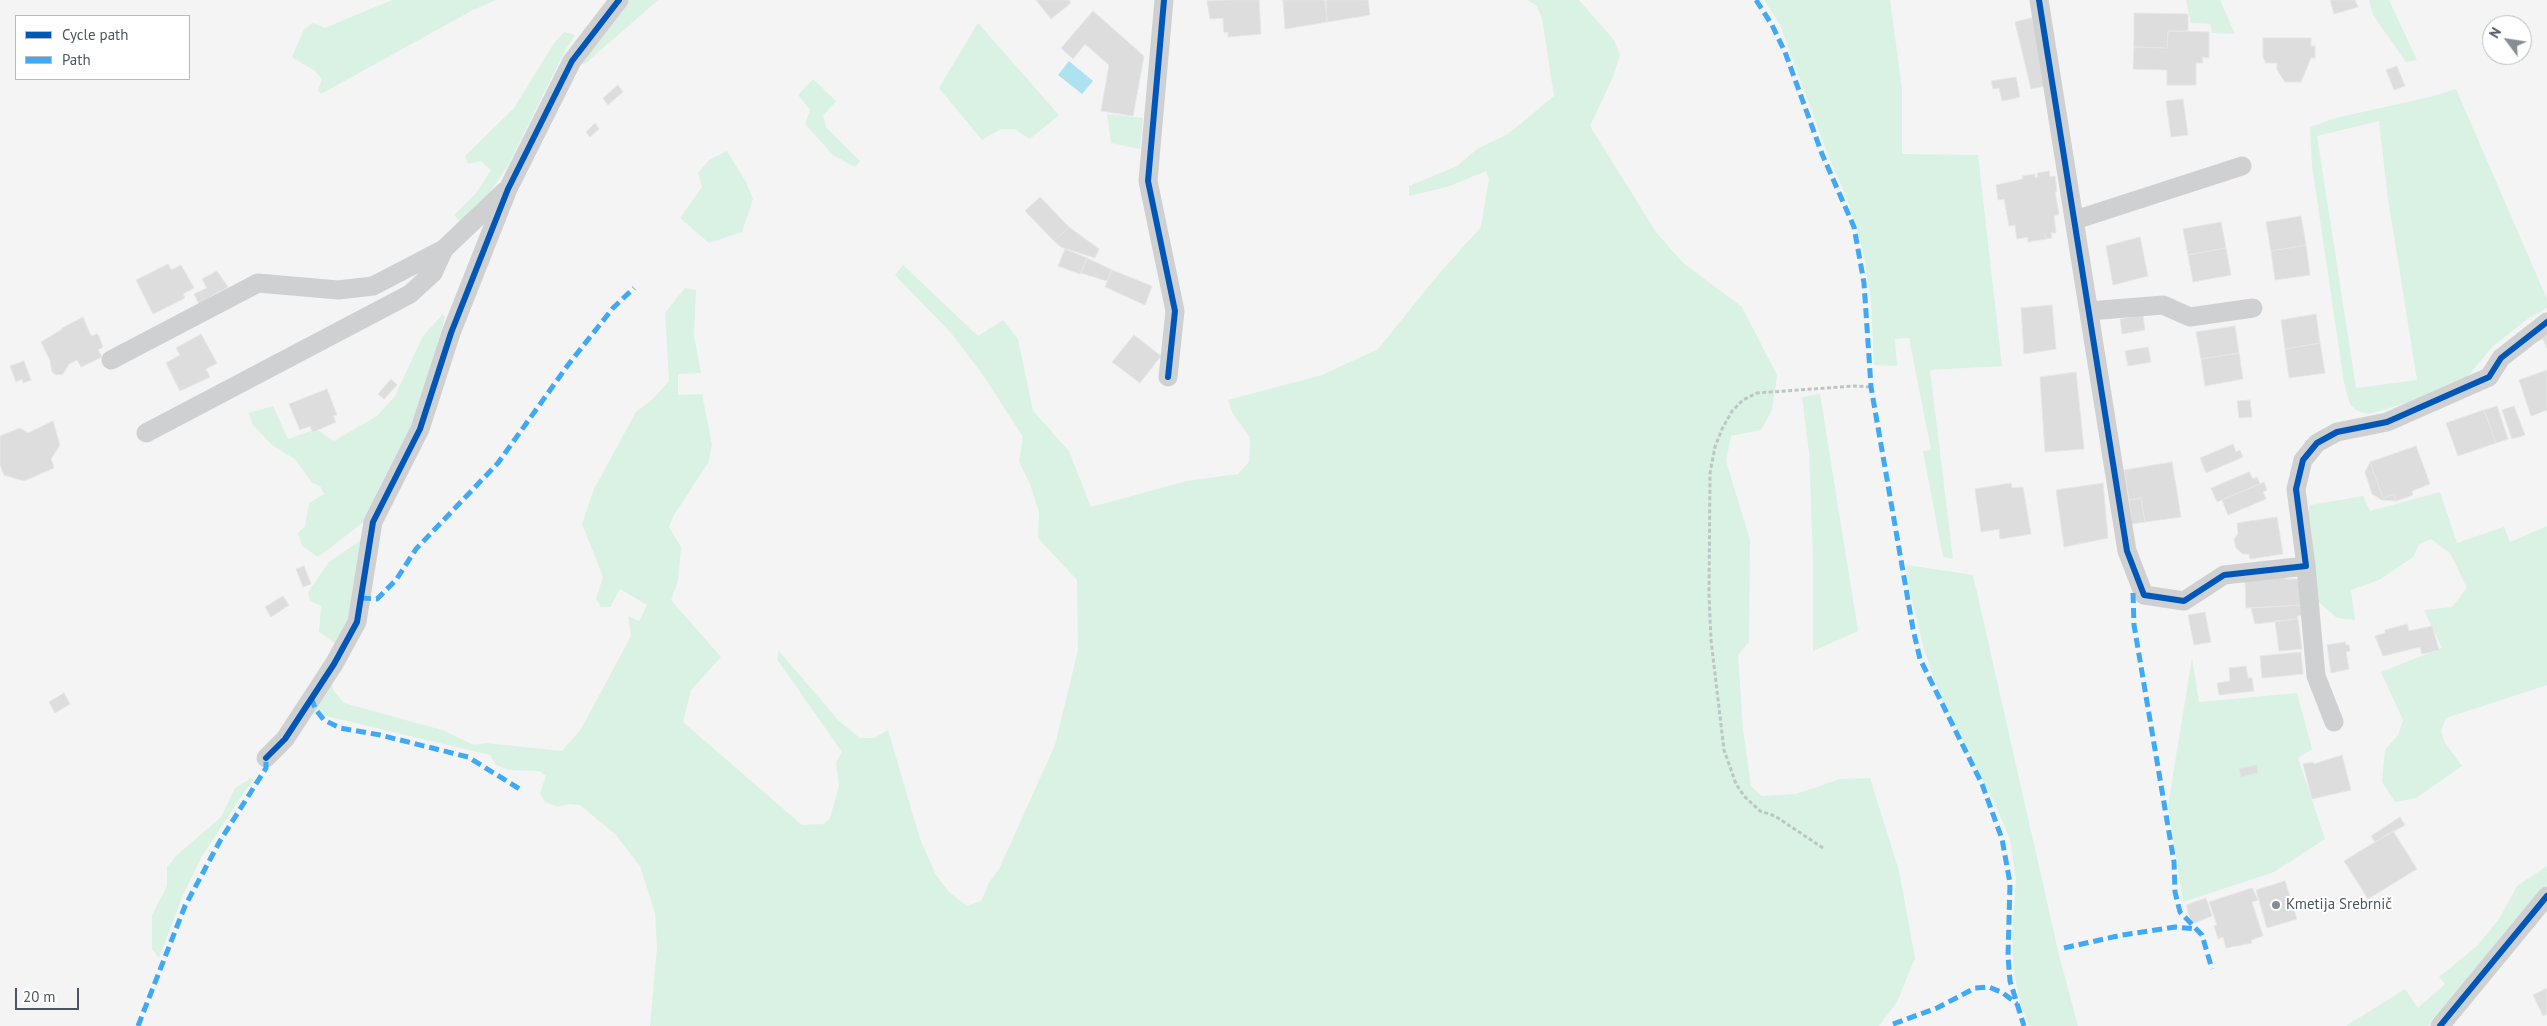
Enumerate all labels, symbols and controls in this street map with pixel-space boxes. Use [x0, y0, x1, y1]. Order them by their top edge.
legend [15, 15, 190, 80]
north arrow [2482, 15, 2532, 65]
text: N [2485, 24, 2505, 41]
text: Cycle path [62, 25, 128, 44]
text: Path [62, 50, 91, 69]
place label: Kmetija Srebrnič [2286, 896, 2392, 914]
marker: Kmetija Srebrnič [2270, 899, 2282, 911]
scale bar [18, 978, 81, 1010]
text: 20 m [23, 987, 56, 1006]

